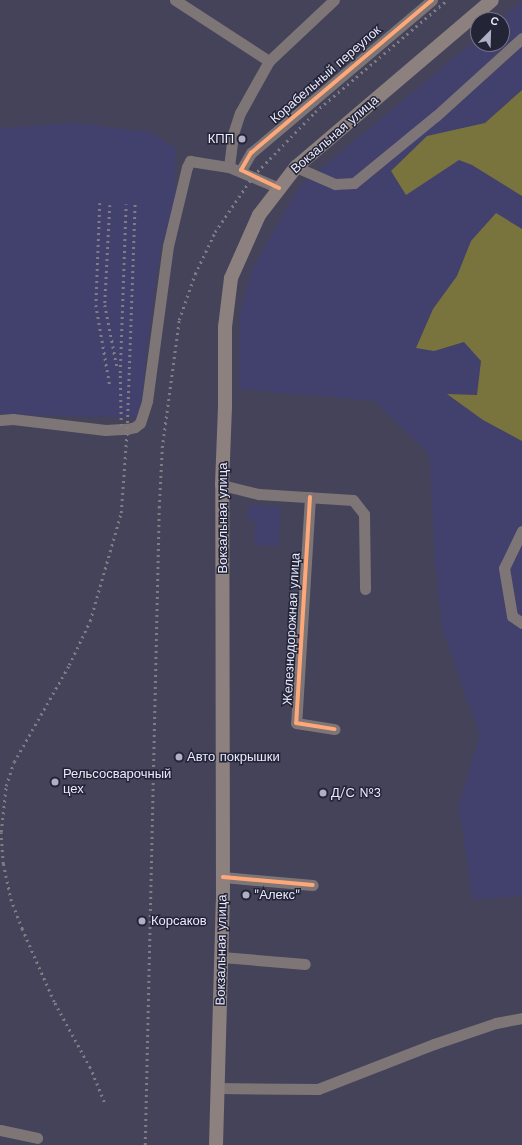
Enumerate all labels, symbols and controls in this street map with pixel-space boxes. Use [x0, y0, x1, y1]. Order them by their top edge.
north arrow [470, 12, 510, 52]
text: С [488, 14, 501, 29]
street label: Корабельный переулок [268, 23, 384, 127]
street label: Вокзальная улица [288, 93, 382, 177]
place label: КПП [208, 131, 234, 147]
marker: КПП [237, 134, 247, 144]
street label: Вокзальная улица [215, 463, 231, 573]
street label: Железнодорожная улица [280, 552, 304, 706]
place label: Авто покрышки [187, 749, 280, 765]
marker: Авто покрышки [174, 752, 184, 762]
place label: Рельсосварочный цех [63, 767, 171, 798]
marker: Рельсосварочный цех [50, 777, 60, 787]
place label: Д/С №3 [331, 785, 381, 801]
marker: Д/С №3 [318, 788, 328, 798]
place label: "Алекс" [254, 887, 300, 903]
marker: "Алекс" [241, 890, 251, 900]
street label: Вокзальная улица [213, 894, 231, 1006]
place label: Корсаков [151, 913, 207, 929]
marker: Корсаков [136, 915, 148, 927]

